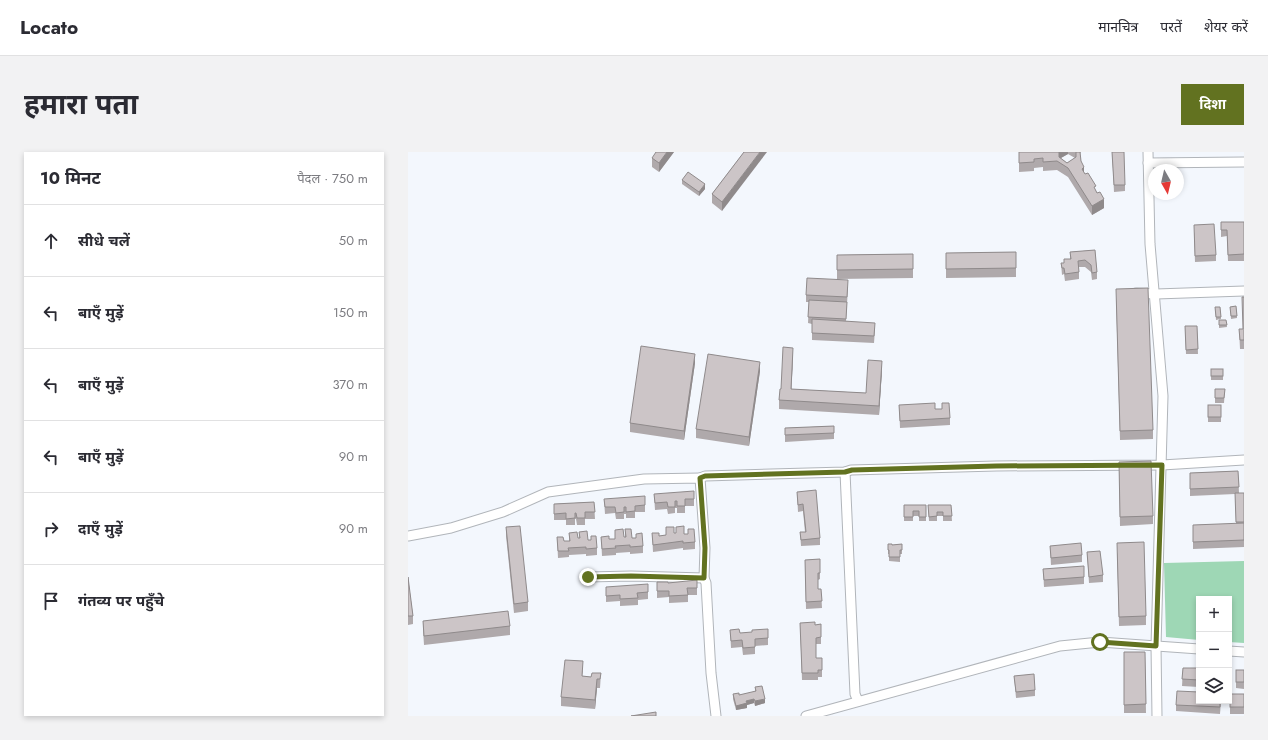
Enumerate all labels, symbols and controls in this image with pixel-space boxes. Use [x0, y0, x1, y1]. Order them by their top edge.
text: Locato [20, 14, 78, 41]
text: मानचित्र [1098, 17, 1138, 37]
text: परतें [1160, 17, 1182, 37]
text: शेयर करें [1204, 17, 1248, 37]
text: हमारा पता [24, 84, 138, 125]
button: दिशा [1181, 84, 1244, 125]
north arrow [1148, 164, 1184, 200]
text: 10 मिनट [40, 166, 101, 190]
text: पैदल · 750 m [297, 169, 368, 188]
icon: ahead [40, 230, 62, 252]
text: सीधे चलें [78, 230, 130, 252]
text: 50 m [339, 231, 368, 250]
icon: left [40, 302, 62, 324]
text: बाएँ मुड़ें [78, 302, 124, 324]
text: 150 m [333, 303, 368, 322]
icon: left [40, 374, 62, 396]
text: बाएँ मुड़ें [78, 374, 124, 396]
text: 370 m [332, 375, 368, 394]
icon: left [40, 446, 62, 468]
text: बाएँ मुड़ें [78, 446, 124, 468]
text: 90 m [339, 447, 368, 466]
icon: right [40, 518, 62, 540]
text: दाएँ मुड़ें [78, 518, 123, 540]
text: 90 m [339, 519, 368, 538]
route end [579, 568, 597, 586]
icon: arrive [40, 590, 62, 612]
text: गंतव्य पर पहुँचे [78, 590, 164, 612]
map controls [1196, 596, 1232, 704]
button: + [1196, 596, 1232, 632]
button: − [1196, 632, 1232, 668]
route start [1091, 633, 1109, 651]
button: layers [1196, 668, 1232, 704]

